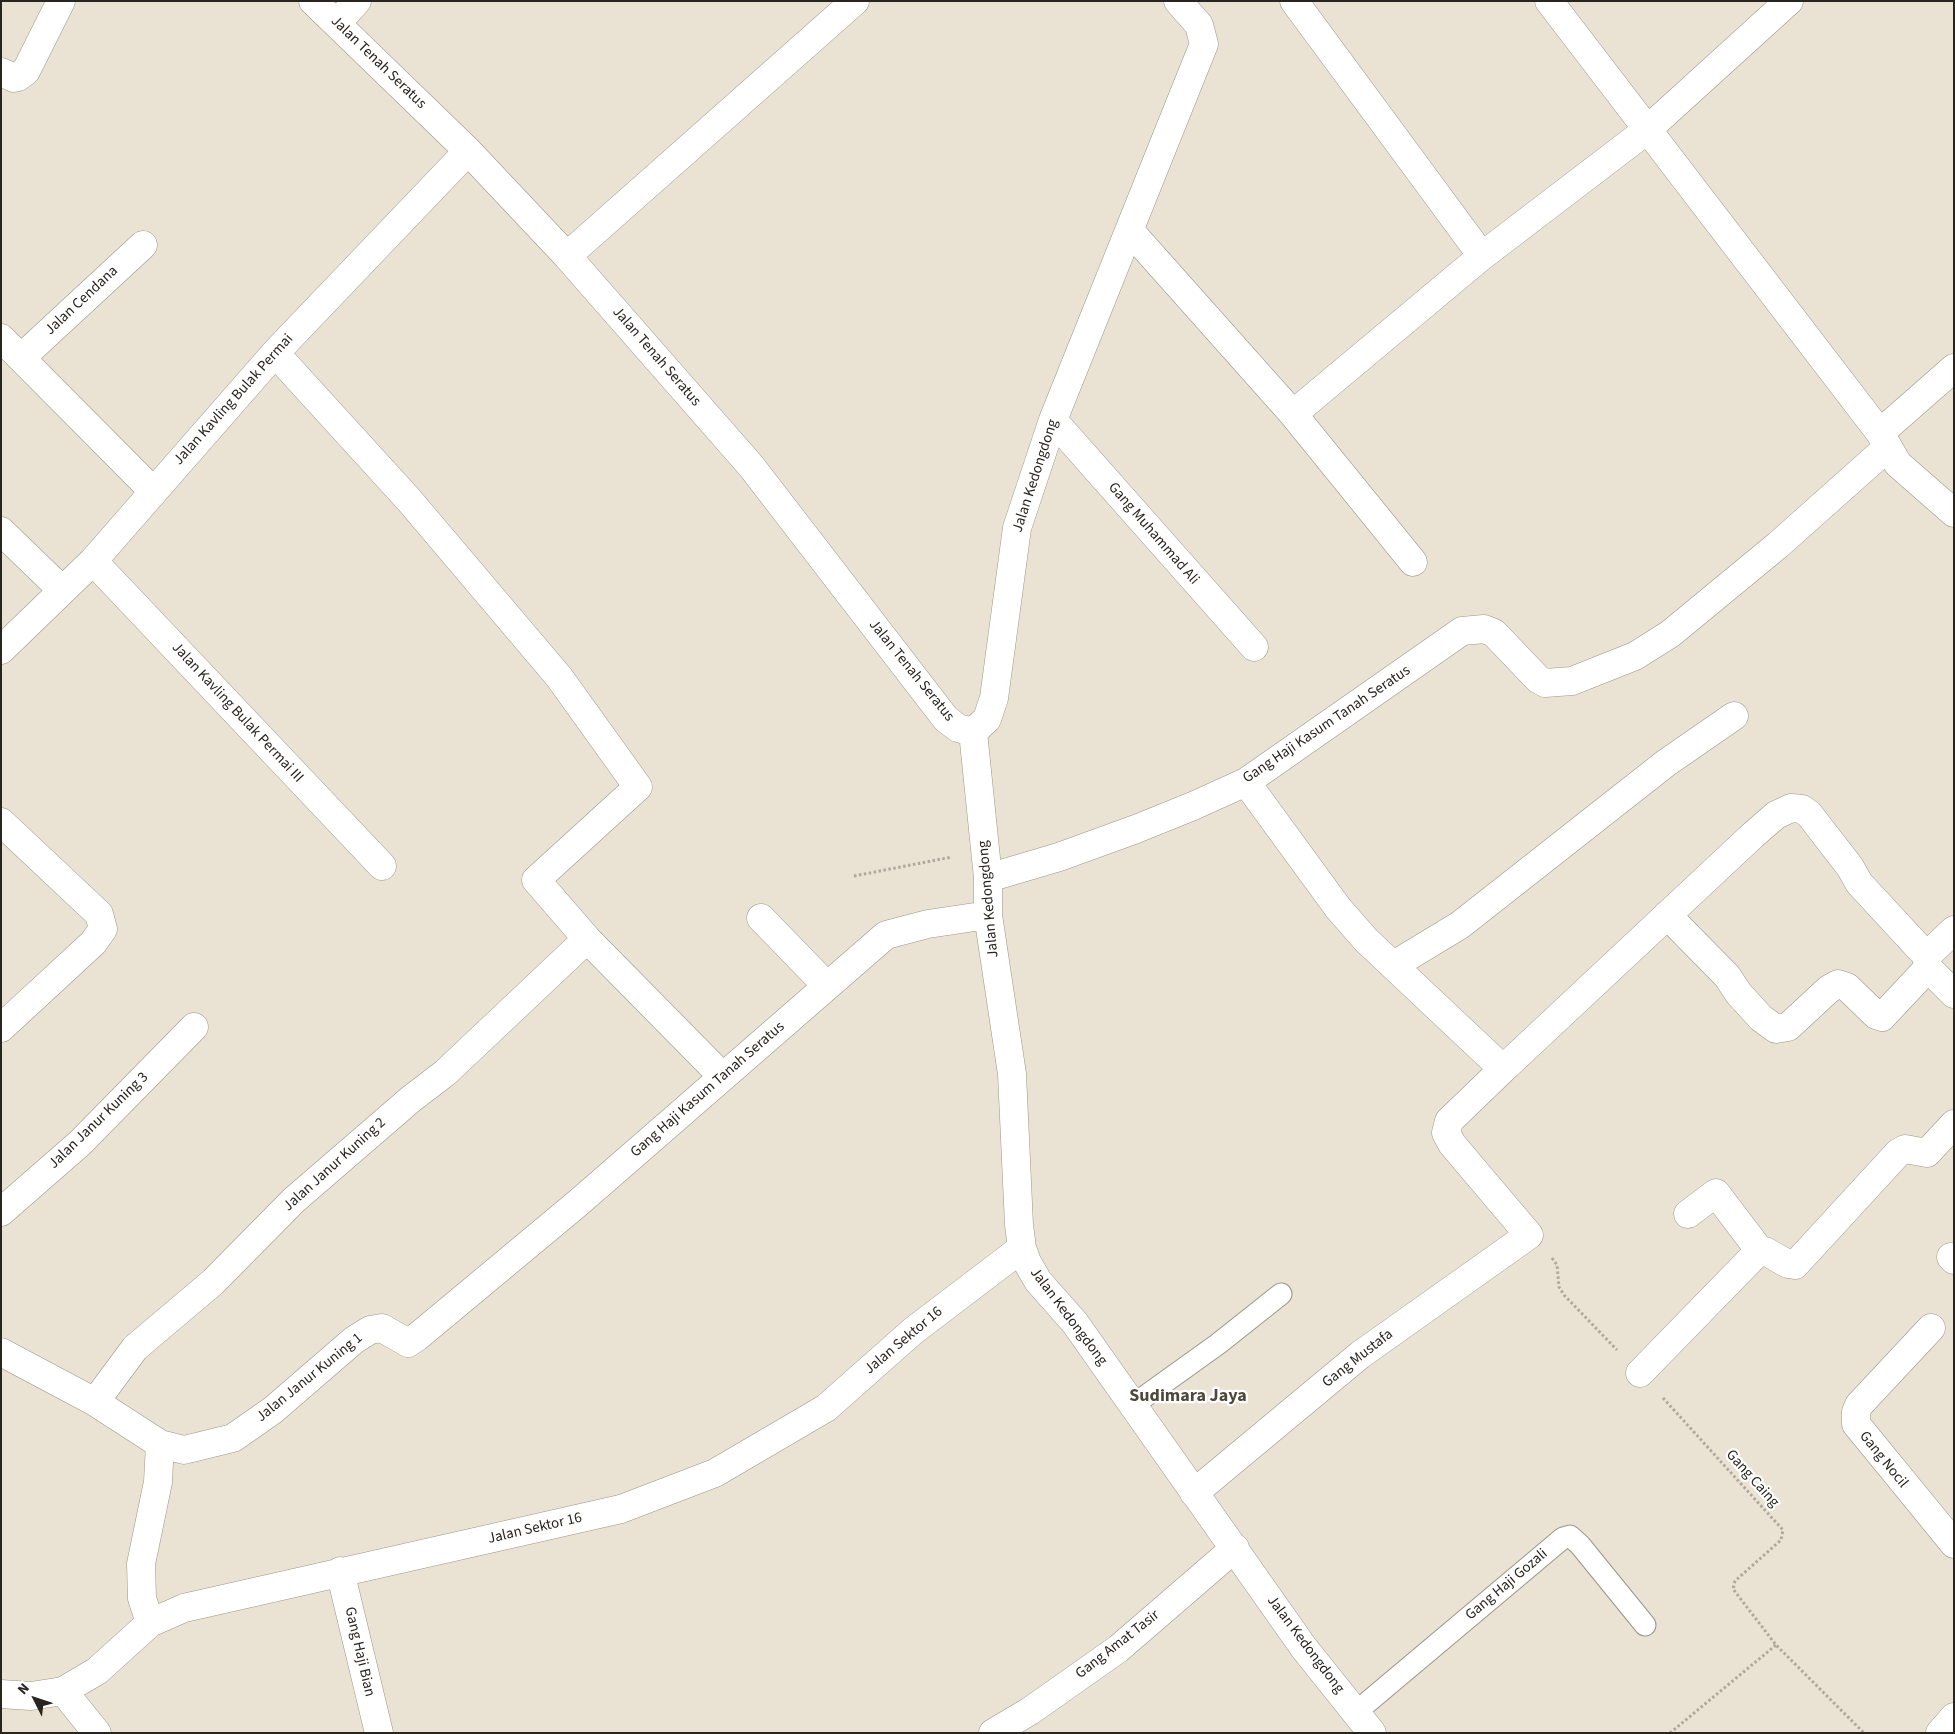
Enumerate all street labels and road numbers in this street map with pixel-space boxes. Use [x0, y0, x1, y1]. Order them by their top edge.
street label: Jalan Tenah Seratus [326, 13, 430, 113]
street label: Jalan Cendana [42, 263, 122, 339]
street label: Jalan Tenah Seratus [608, 304, 704, 410]
street label: Jalan Kavling Bulak Permai [170, 331, 298, 469]
street label: Jalan Kedongdong [1009, 417, 1063, 535]
street label: Gang Muhammad Ali [1104, 479, 1202, 589]
street label: Jalan Tenah Seratus [864, 616, 958, 726]
street label: Jalan Kavling Bulak Permai III [167, 639, 307, 787]
street label: Gang Haji Kasum Tanah Seratus [1240, 662, 1414, 788]
street label: Jalan Kedongdong [975, 840, 1003, 958]
street label: Gang Haji Kasum Tanah Seratus [627, 1018, 789, 1162]
street label: Jalan Janur Kuning 3 [45, 1069, 153, 1173]
street label: Jalan Janur Kuning 2 [280, 1114, 390, 1216]
street label: Jalan Kedongdong [1025, 1265, 1111, 1369]
street label: Jalan Sektor 16 [861, 1303, 947, 1379]
street label: Gang Mustafa [1319, 1326, 1397, 1392]
street label: Jalan Janur Kuning 1 [253, 1330, 367, 1426]
street label: Gang Nocil [1855, 1428, 1911, 1492]
street label: Gang Caing [1722, 1447, 1782, 1511]
street label: Jalan Sektor 16 [486, 1509, 584, 1549]
street label: Gang Haji Gozali [1462, 1545, 1552, 1625]
street label: Jalan Kedongdong [1262, 1593, 1348, 1697]
street label: Gang Haji Bian [340, 1605, 378, 1699]
street label: Gang Amat Tasir [1073, 1607, 1163, 1683]

